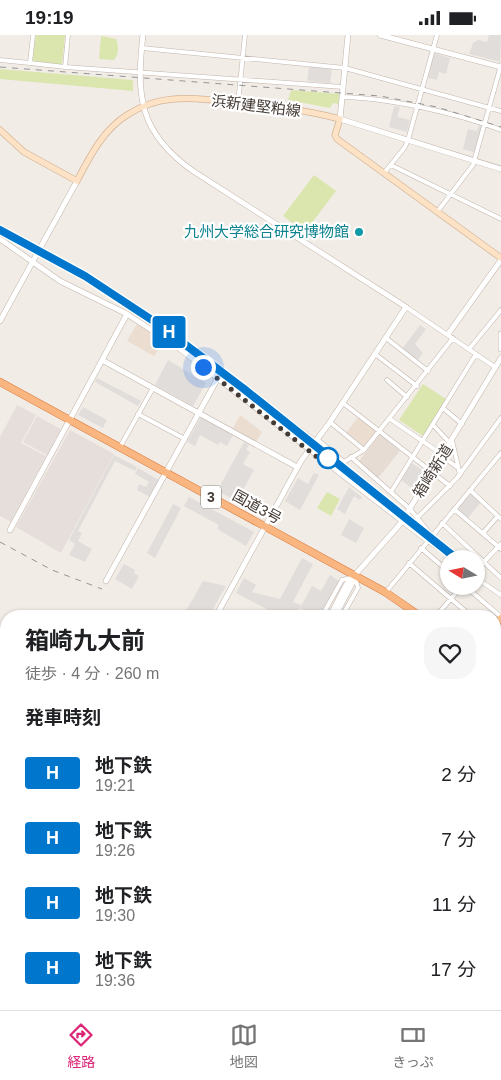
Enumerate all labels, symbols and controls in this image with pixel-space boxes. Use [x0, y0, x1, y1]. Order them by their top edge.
text: 19:19 [25, 7, 74, 28]
street label: 浜新建堅粕線 [210, 92, 302, 119]
place label: 九州大学総合研究博物館 [184, 223, 349, 240]
marker: 九州大学総合研究博物館 [353, 226, 365, 238]
line badge: H [153, 316, 185, 348]
text: H [163, 322, 176, 342]
your location [191, 355, 216, 380]
street label: 箱崎新道 [409, 441, 456, 501]
unlabelled marker [317, 447, 339, 469]
road number: 3 [201, 486, 221, 509]
street label: 国道3号 [230, 486, 285, 527]
north arrow [440, 550, 485, 595]
map controls [440, 550, 485, 595]
text: 箱崎九大前 [25, 627, 145, 654]
button: heart [424, 627, 476, 679]
text: 徒歩 · 4 分 · 260 m [25, 665, 159, 682]
text: 発車時刻 [25, 707, 101, 728]
text: 地下鉄 [95, 755, 152, 776]
text: H [46, 763, 59, 783]
text: 2 分 [441, 764, 476, 785]
text: 19:21 [95, 777, 135, 794]
text: 地下鉄 [95, 820, 152, 841]
text: H [46, 828, 59, 848]
text: 7 分 [441, 829, 476, 850]
text: 19:26 [95, 842, 135, 859]
text: 地下鉄 [95, 885, 152, 906]
text: H [46, 893, 59, 913]
text: 11 分 [432, 894, 476, 915]
text: 19:30 [95, 907, 135, 924]
text: 地下鉄 [95, 950, 152, 971]
text: H [46, 958, 59, 978]
text: 17 分 [431, 959, 476, 980]
text: 19:36 [95, 972, 135, 989]
tab: 経路 [67, 1021, 95, 1071]
tab: 地図 [230, 1021, 258, 1071]
tab: きっぷ [392, 1021, 434, 1071]

